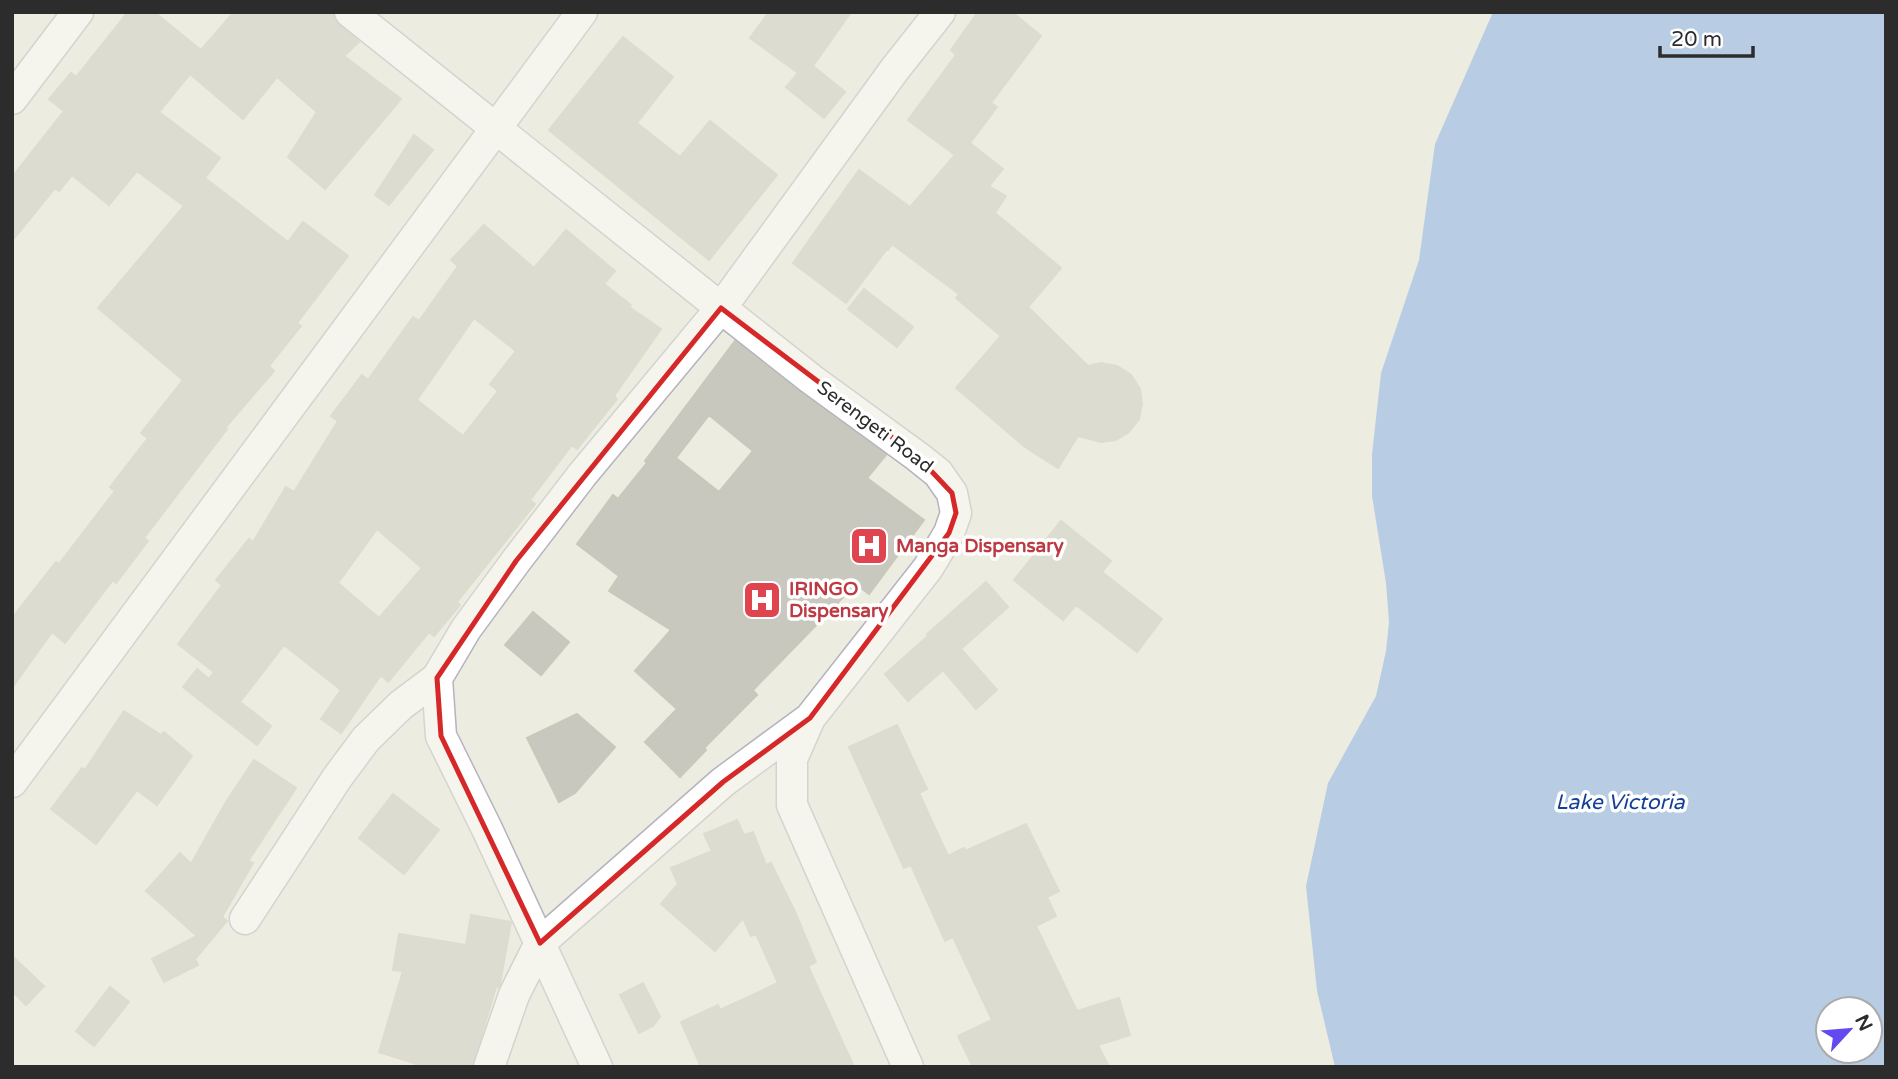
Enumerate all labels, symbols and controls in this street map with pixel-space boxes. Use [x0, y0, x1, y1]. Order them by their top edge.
scale bar [1660, 14, 1753, 58]
text: 20 m [1671, 27, 1722, 52]
street label: Serengeti Road [813, 376, 937, 478]
hospital icon: Manga Dispensary [848, 525, 890, 567]
place label: Manga Dispensary [896, 535, 1065, 558]
place label: IRINGO Dispensary [789, 578, 889, 623]
hospital icon: IRINGO Dispensary [741, 579, 783, 621]
water label: Lake Victoria [1555, 790, 1686, 815]
north arrow [1814, 995, 1884, 1065]
text: N [1850, 1011, 1877, 1035]

